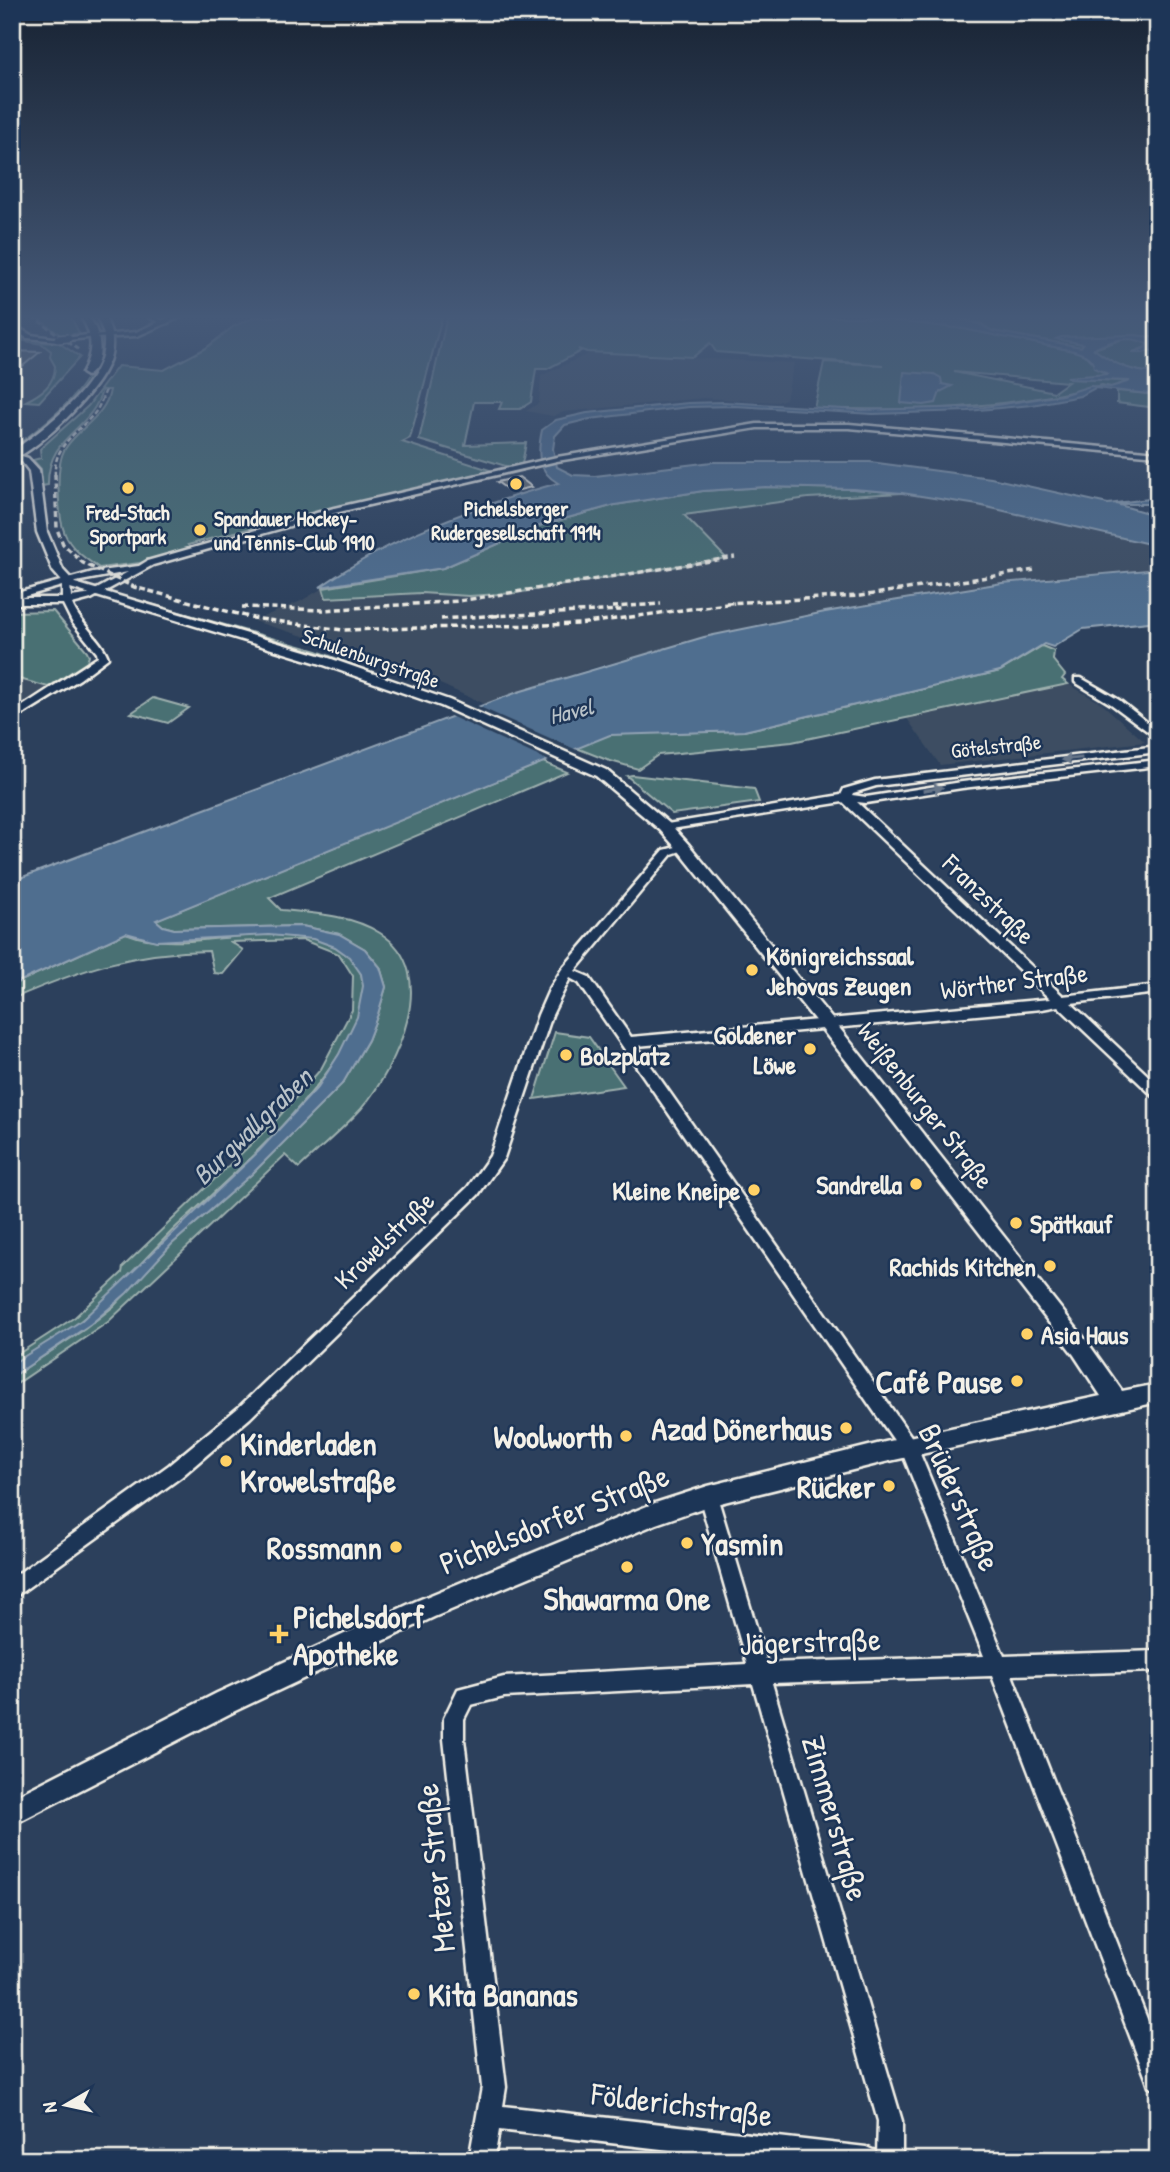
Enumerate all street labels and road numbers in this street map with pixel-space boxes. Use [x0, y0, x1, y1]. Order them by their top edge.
street label: Schulenburgstraße [298, 621, 444, 695]
street label: Götelstraße [949, 727, 1043, 765]
street label: Franzstraße [934, 845, 1043, 952]
street label: Wörther Straße [938, 955, 1090, 1007]
street label: Weißenburger Straße [850, 1015, 1002, 1195]
street label: Krowelstraße [326, 1183, 442, 1297]
street label: Brüderstraße [908, 1417, 1012, 1578]
street label: Pichelsdorfer Straße [433, 1453, 675, 1585]
street label: Jägerstraße [739, 1617, 882, 1665]
street label: Zimmerstraße [792, 1730, 880, 1906]
street label: Metzer Straße [405, 1781, 465, 1954]
street label: Földerichstraße [588, 2071, 775, 2136]

